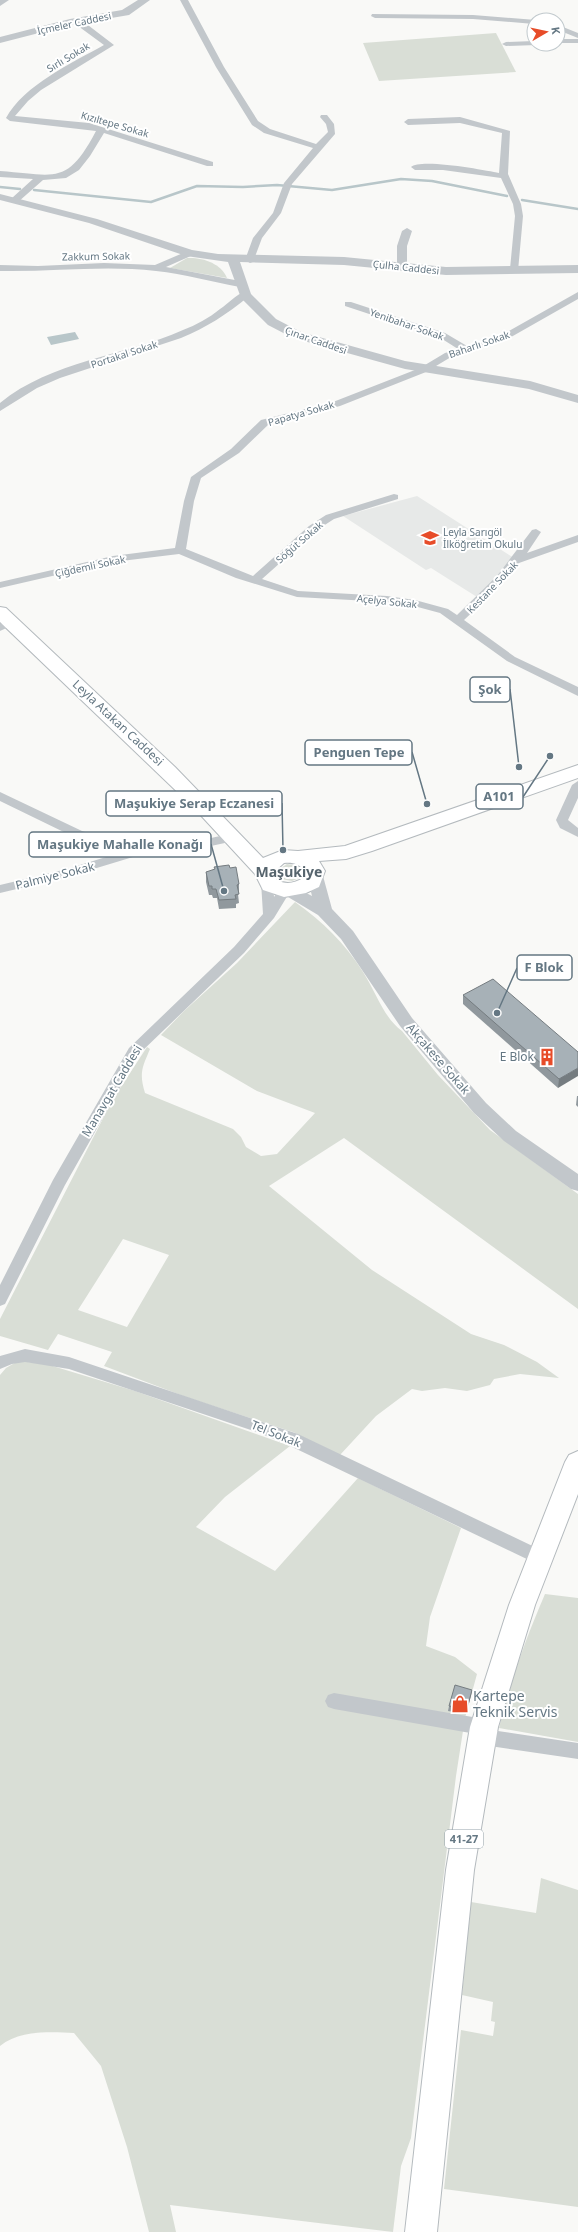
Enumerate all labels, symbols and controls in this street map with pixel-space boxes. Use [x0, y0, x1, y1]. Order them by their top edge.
street label: İçmeler Caddesi [36, 8, 112, 38]
north arrow [526, 12, 566, 52]
text: K [548, 26, 564, 36]
street label: Sırlı Sokak [44, 38, 93, 75]
street label: Kızıltepe Sokak [79, 108, 151, 141]
street label: Zakkum Sokak [62, 248, 131, 264]
street label: Çulha Caddesi [372, 257, 440, 277]
street label: Yenibahar Sokak [368, 305, 447, 343]
street label: Çınar Caddesi [283, 323, 349, 357]
street label: Baharlı Sokak [447, 327, 512, 361]
street label: Portakal Sokak [89, 336, 160, 371]
street label: Papatya Sokak [266, 397, 336, 429]
street label: Söğüt Sokak [273, 517, 326, 566]
place label: Leyla Sarıgöl İlköğretim Okulu [443, 525, 522, 551]
school or university icon: Leyla Sarıgöl İlköğretim Okulu [420, 528, 440, 548]
street label: Çiğdemli Sokak [53, 552, 127, 580]
street label: Kestane Sokak [463, 557, 521, 616]
street label: Açelya Sokak [356, 591, 418, 611]
street label: Leyla Atakan Caddesi [69, 676, 168, 769]
callout: Şok [470, 677, 510, 702]
text: Şok [478, 680, 503, 698]
callout: Penguen Tepe [305, 740, 412, 765]
text: Penguen Tepe [314, 743, 405, 761]
callout: A101 [476, 784, 523, 809]
text: A101 [483, 787, 515, 805]
callout: Maşukiye Serap Eczanesi [106, 791, 282, 816]
text: Maşukiye Serap Eczanesi [114, 794, 274, 812]
callout: Maşukiye Mahalle Konağı [29, 832, 211, 857]
text: Maşukiye Mahalle Konağı [37, 835, 203, 853]
street label: Palmiye Sokak [14, 857, 97, 894]
district label: Maşukiye [256, 862, 322, 881]
callout: F Blok [517, 955, 572, 980]
text: F Blok [524, 958, 565, 976]
street label: Akçakese Sokak [403, 1020, 474, 1098]
street label: Manavgat Caddesi [77, 1042, 146, 1140]
building icon: E Blok [537, 1047, 557, 1067]
place label: E Blok [500, 1048, 535, 1065]
street label: Tel Sokak [249, 1416, 304, 1451]
place label: Kartepe Teknik Servis [473, 1686, 558, 1721]
shop icon: Kartepe Teknik Servis [450, 1694, 470, 1714]
road number: 41-27 [445, 1830, 483, 1848]

